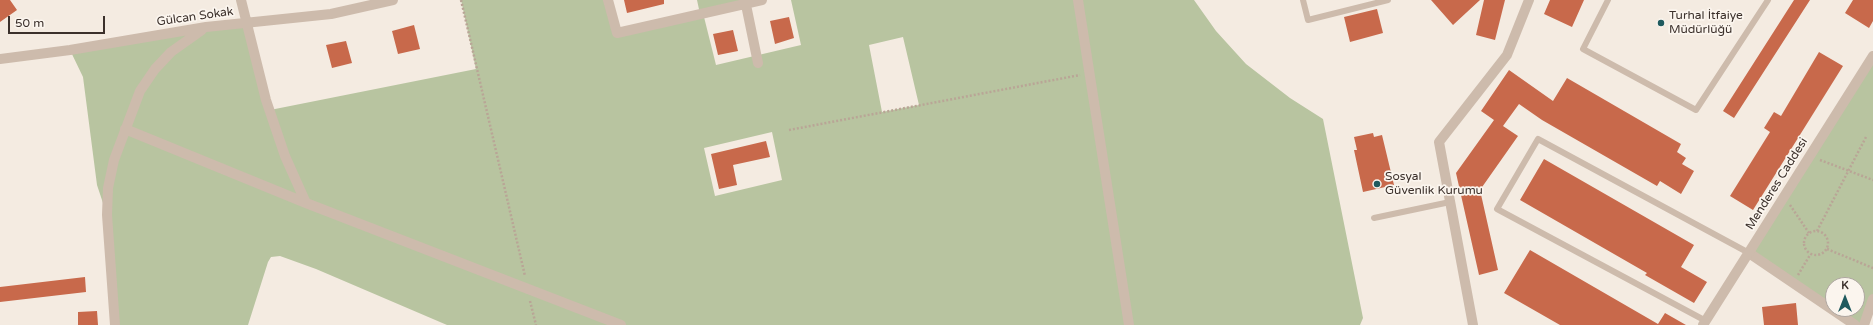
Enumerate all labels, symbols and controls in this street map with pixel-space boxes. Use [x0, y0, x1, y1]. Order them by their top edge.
street label: Gülcan Sokak [156, 4, 234, 30]
scale bar [10, 8, 107, 34]
place label: Turhal İtfaiye Müdürlüğü [1669, 9, 1743, 37]
text: 50 m [15, 16, 44, 30]
marker: Turhal İtfaiye Müdürlüğü [1656, 18, 1666, 28]
street label: Menderes Caddesi [1743, 135, 1811, 233]
place label: Sosyal Güvenlik Kurumu [1385, 170, 1483, 198]
marker: Sosyal Güvenlik Kurumu [1372, 179, 1382, 189]
north arrow [1825, 277, 1865, 317]
text: K [1841, 279, 1849, 292]

